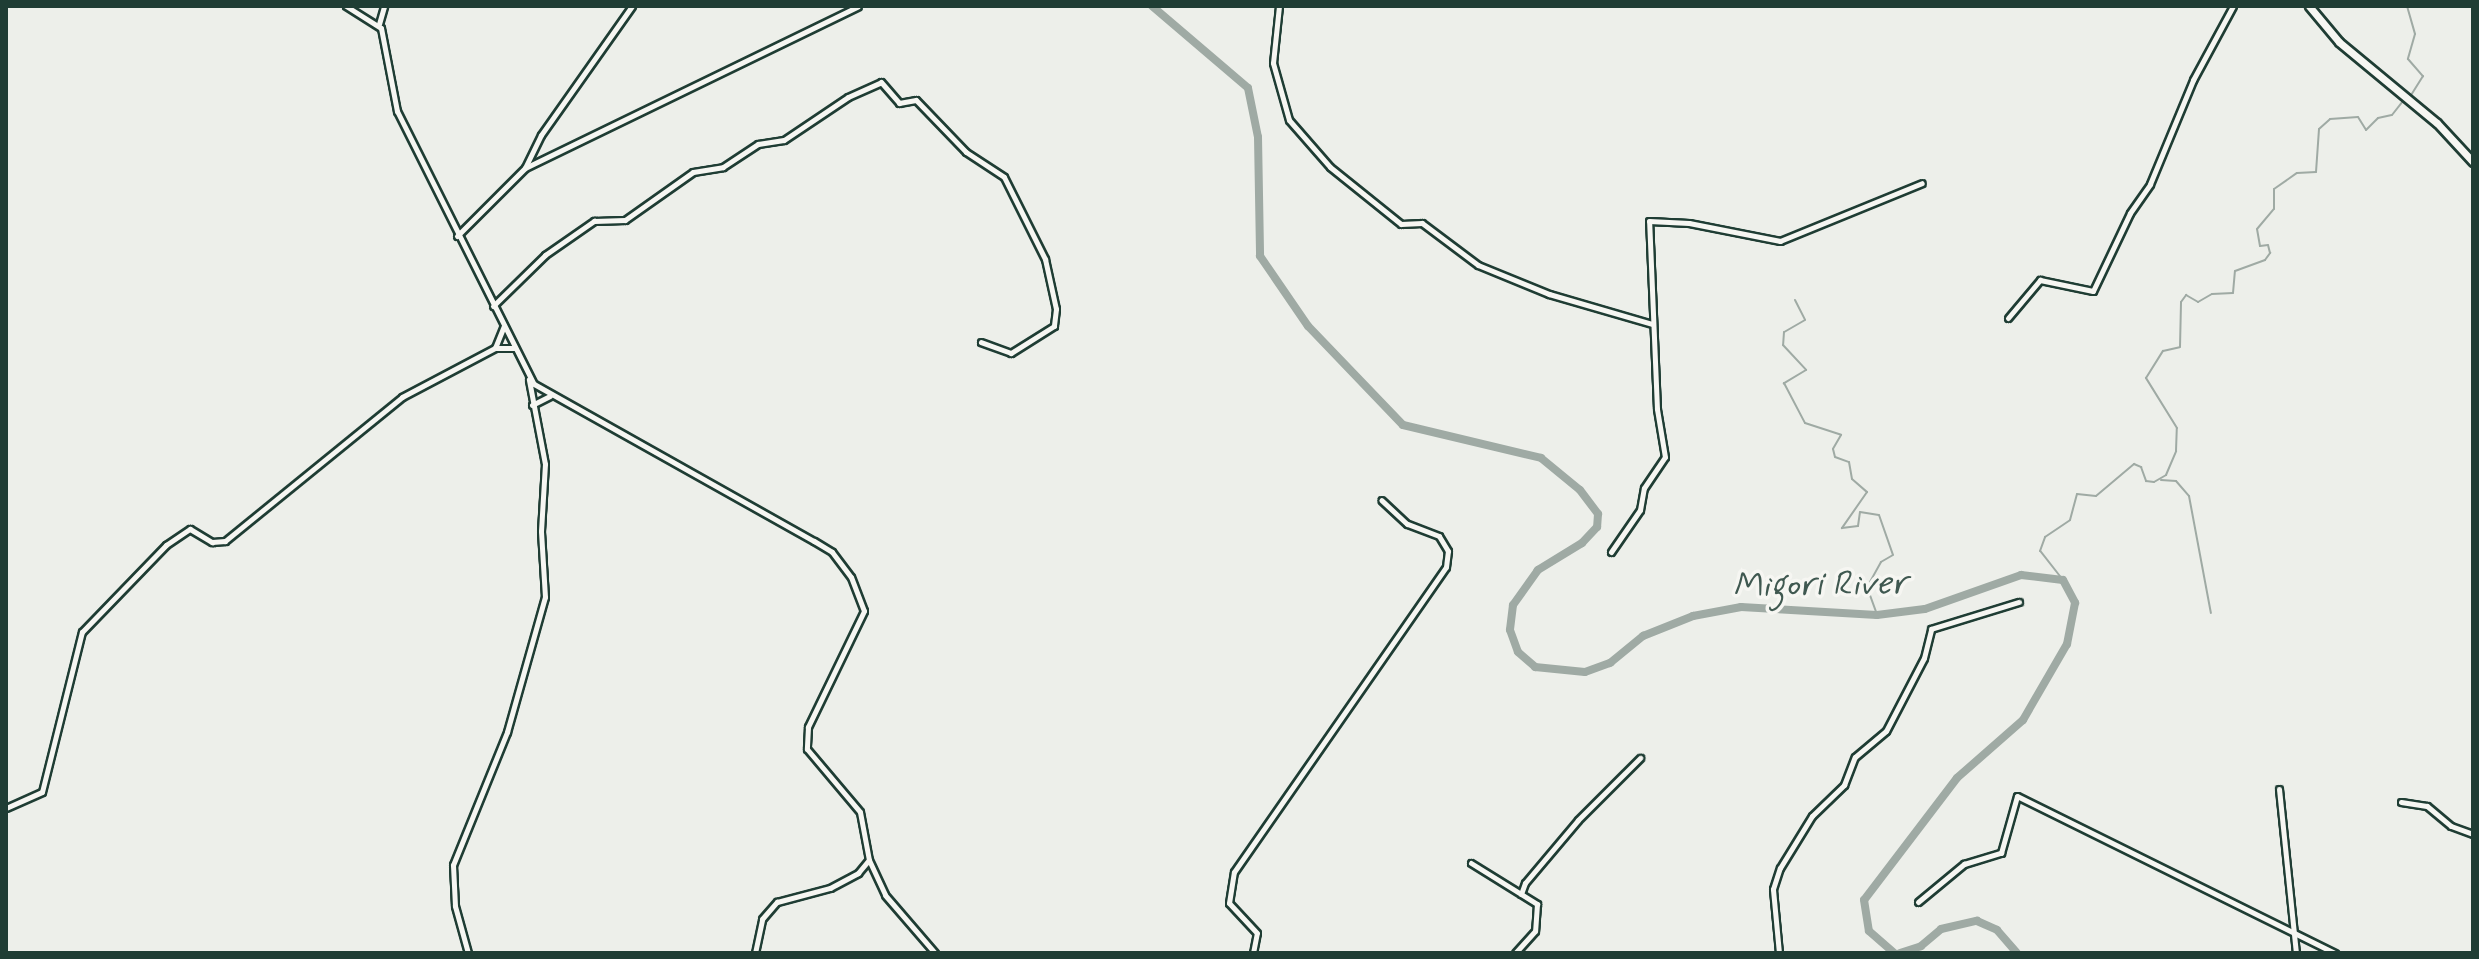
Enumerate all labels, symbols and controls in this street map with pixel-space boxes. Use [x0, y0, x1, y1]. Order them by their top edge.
water label: Migori River [1732, 563, 1908, 607]

